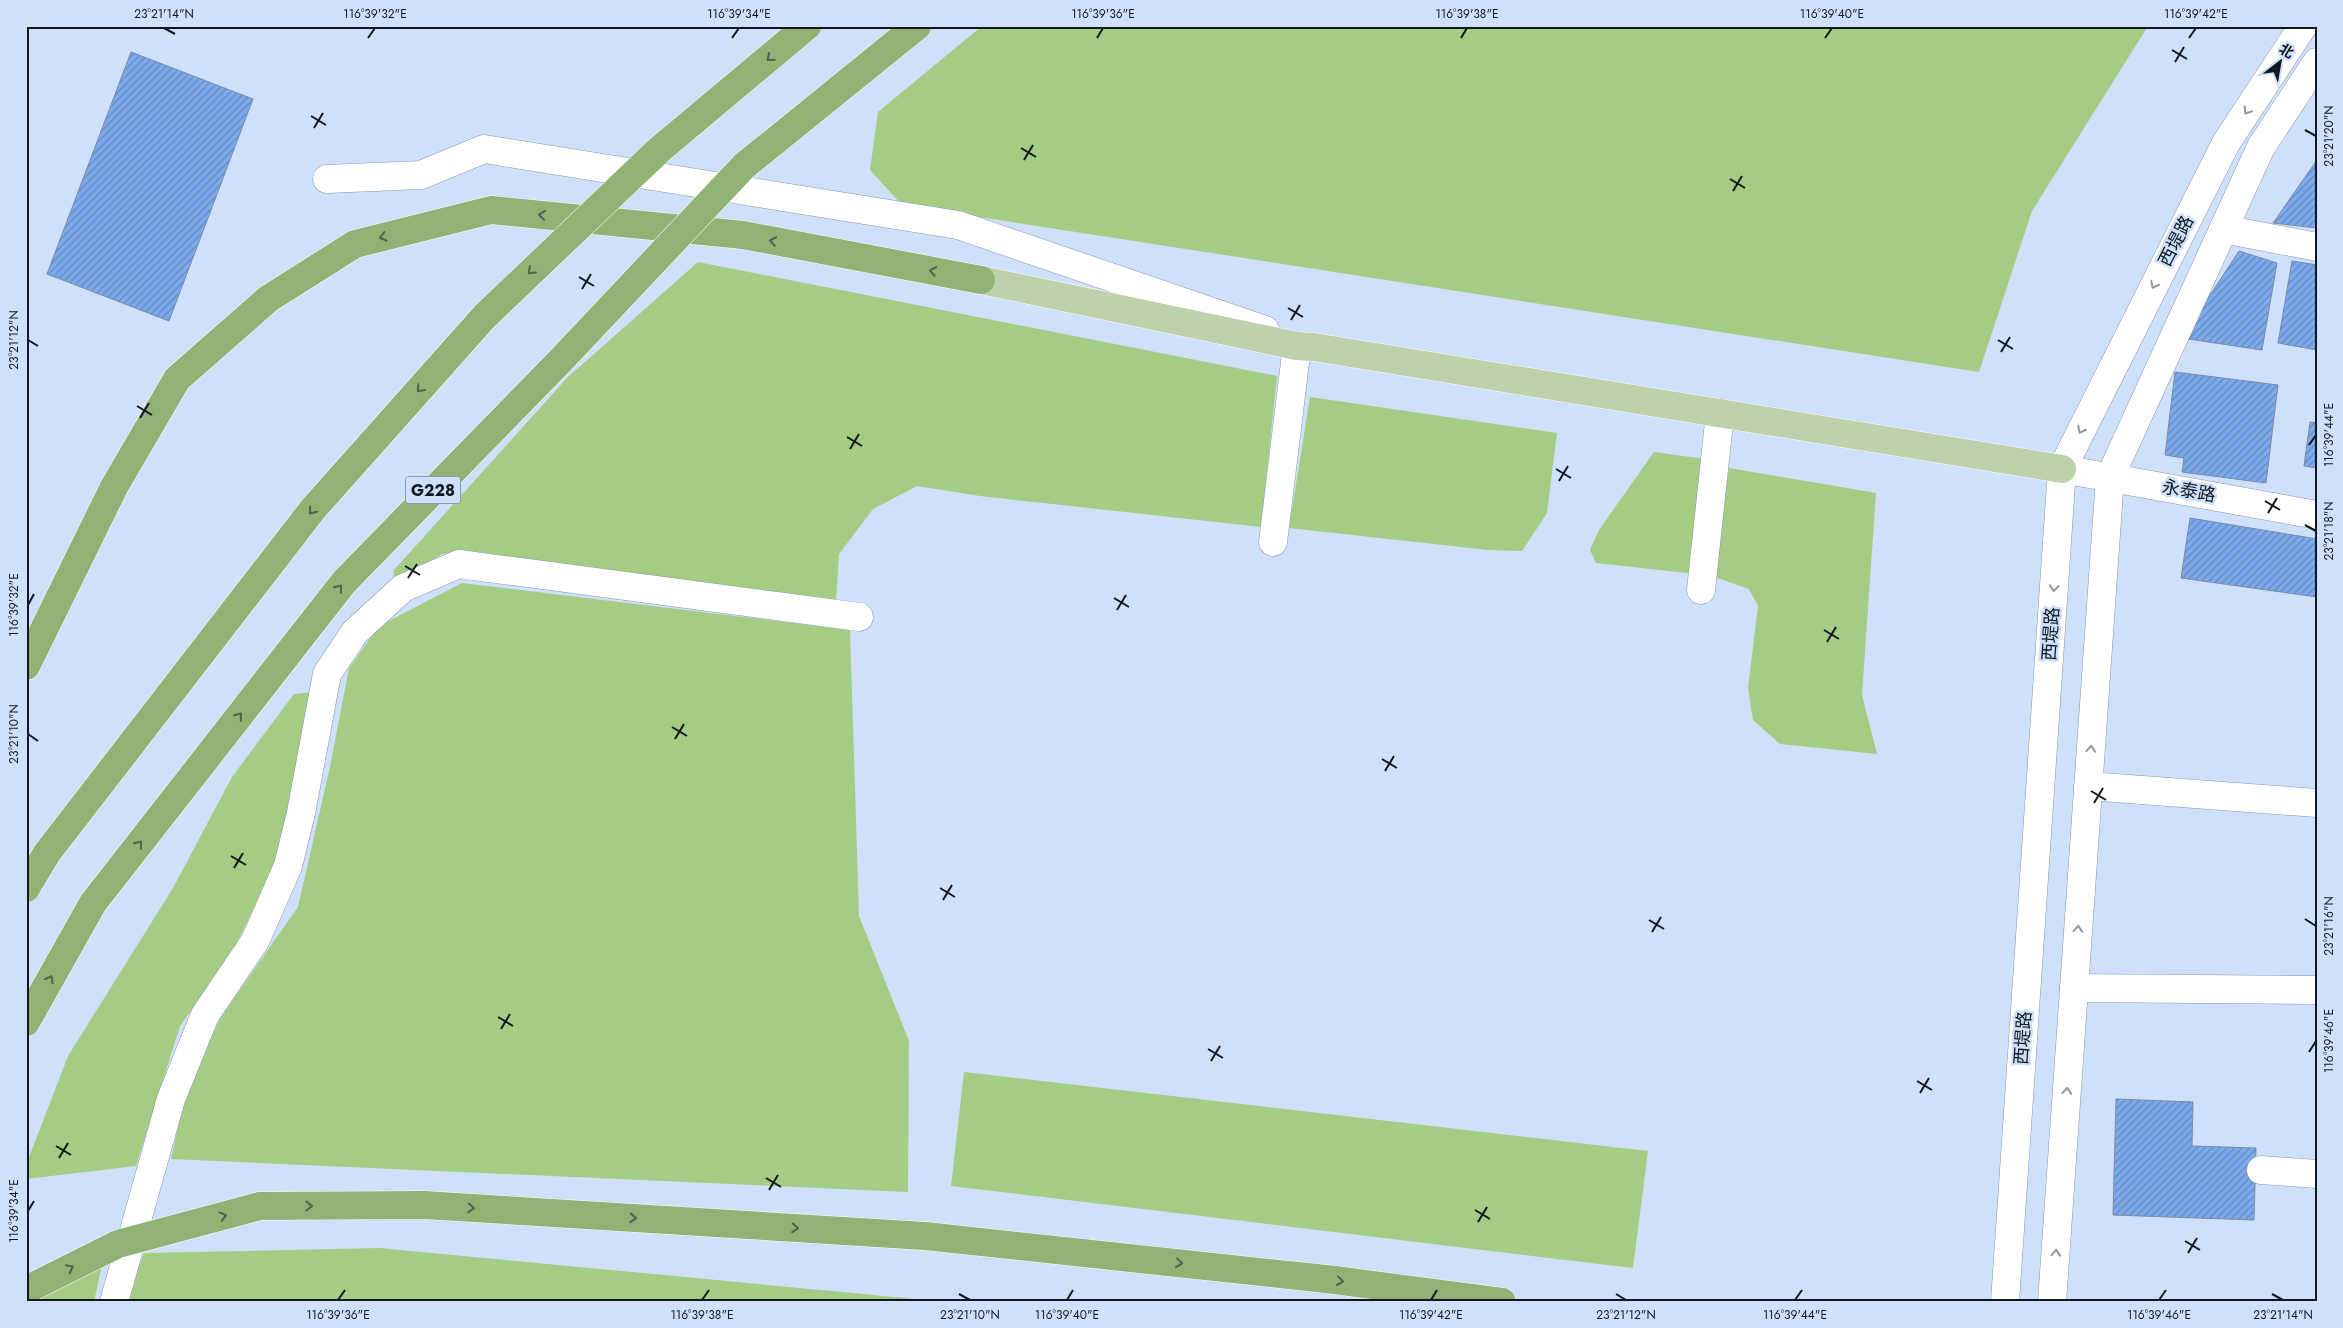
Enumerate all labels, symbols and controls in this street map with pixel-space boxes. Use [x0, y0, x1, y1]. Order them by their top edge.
text: 23°21'14"N [134, 5, 194, 23]
text: 116°39'32"E [343, 5, 407, 23]
text: 116°39'34"E [707, 5, 771, 23]
text: 116°39'36"E [1071, 5, 1135, 23]
text: 116°39'38"E [1435, 5, 1499, 23]
text: 116°39'40"E [1800, 5, 1864, 23]
text: 116°39'42"E [2164, 5, 2228, 23]
north arrow [2256, 38, 2306, 88]
text: 北 [2276, 39, 2298, 63]
one-way arrow [766, 52, 775, 61]
one-way arrow [2244, 105, 2253, 114]
text: 23°21'20"N [2320, 105, 2338, 167]
one-way arrow [538, 210, 546, 221]
street label: 西堤路 [2152, 211, 2200, 271]
one-way arrow [379, 231, 388, 242]
one-way arrow [769, 236, 778, 247]
one-way arrow [528, 265, 537, 274]
one-way arrow [928, 266, 937, 277]
one-way arrow [2150, 280, 2160, 289]
text: 23°21'12"N [5, 310, 23, 370]
one-way arrow [416, 383, 425, 392]
text: 116°39'44"E [2320, 403, 2338, 467]
one-way arrow [2077, 425, 2087, 434]
street label: 永泰路 [2160, 474, 2218, 508]
road number: G228 [406, 476, 460, 504]
text: 23°21'18"N [2320, 501, 2338, 561]
one-way arrow [310, 505, 318, 514]
text: 116°39'32"E [5, 573, 23, 637]
one-way arrow [2048, 584, 2059, 592]
one-way arrow [334, 585, 342, 594]
street label: 西堤路 [2036, 606, 2066, 662]
text: 23°21'10"N [5, 704, 23, 764]
one-way arrow [234, 713, 242, 722]
one-way arrow [2085, 745, 2096, 753]
one-way arrow [134, 841, 142, 850]
text: 23°21'16"N [2320, 896, 2338, 956]
one-way arrow [2072, 925, 2083, 933]
one-way arrow [44, 976, 54, 985]
text: 116°39'46"E [2320, 1009, 2338, 1073]
street label: 西堤路 [2008, 1010, 2038, 1066]
one-way arrow [2061, 1087, 2072, 1095]
text: 116°39'34"E [5, 1179, 23, 1243]
one-way arrow [305, 1201, 313, 1211]
one-way arrow [467, 1203, 475, 1214]
one-way arrow [218, 1211, 227, 1222]
one-way arrow [629, 1212, 637, 1223]
one-way arrow [792, 1222, 800, 1233]
one-way arrow [2050, 1249, 2061, 1257]
one-way arrow [1175, 1258, 1183, 1269]
one-way arrow [65, 1264, 74, 1274]
one-way arrow [1336, 1275, 1344, 1286]
text: 116°39'36"E [306, 1306, 370, 1324]
text: 116°39'38"E [670, 1306, 734, 1324]
text: 23°21'10"N [940, 1306, 1000, 1324]
text: 116°39'40"E [1035, 1306, 1099, 1324]
text: 116°39'42"E [1399, 1306, 1463, 1324]
text: 23°21'12"N [1596, 1306, 1656, 1324]
text: 116°39'44"E [1763, 1306, 1827, 1324]
text: 116°39'46"E [2127, 1306, 2191, 1324]
text: 23°21'14"N [2253, 1306, 2313, 1324]

